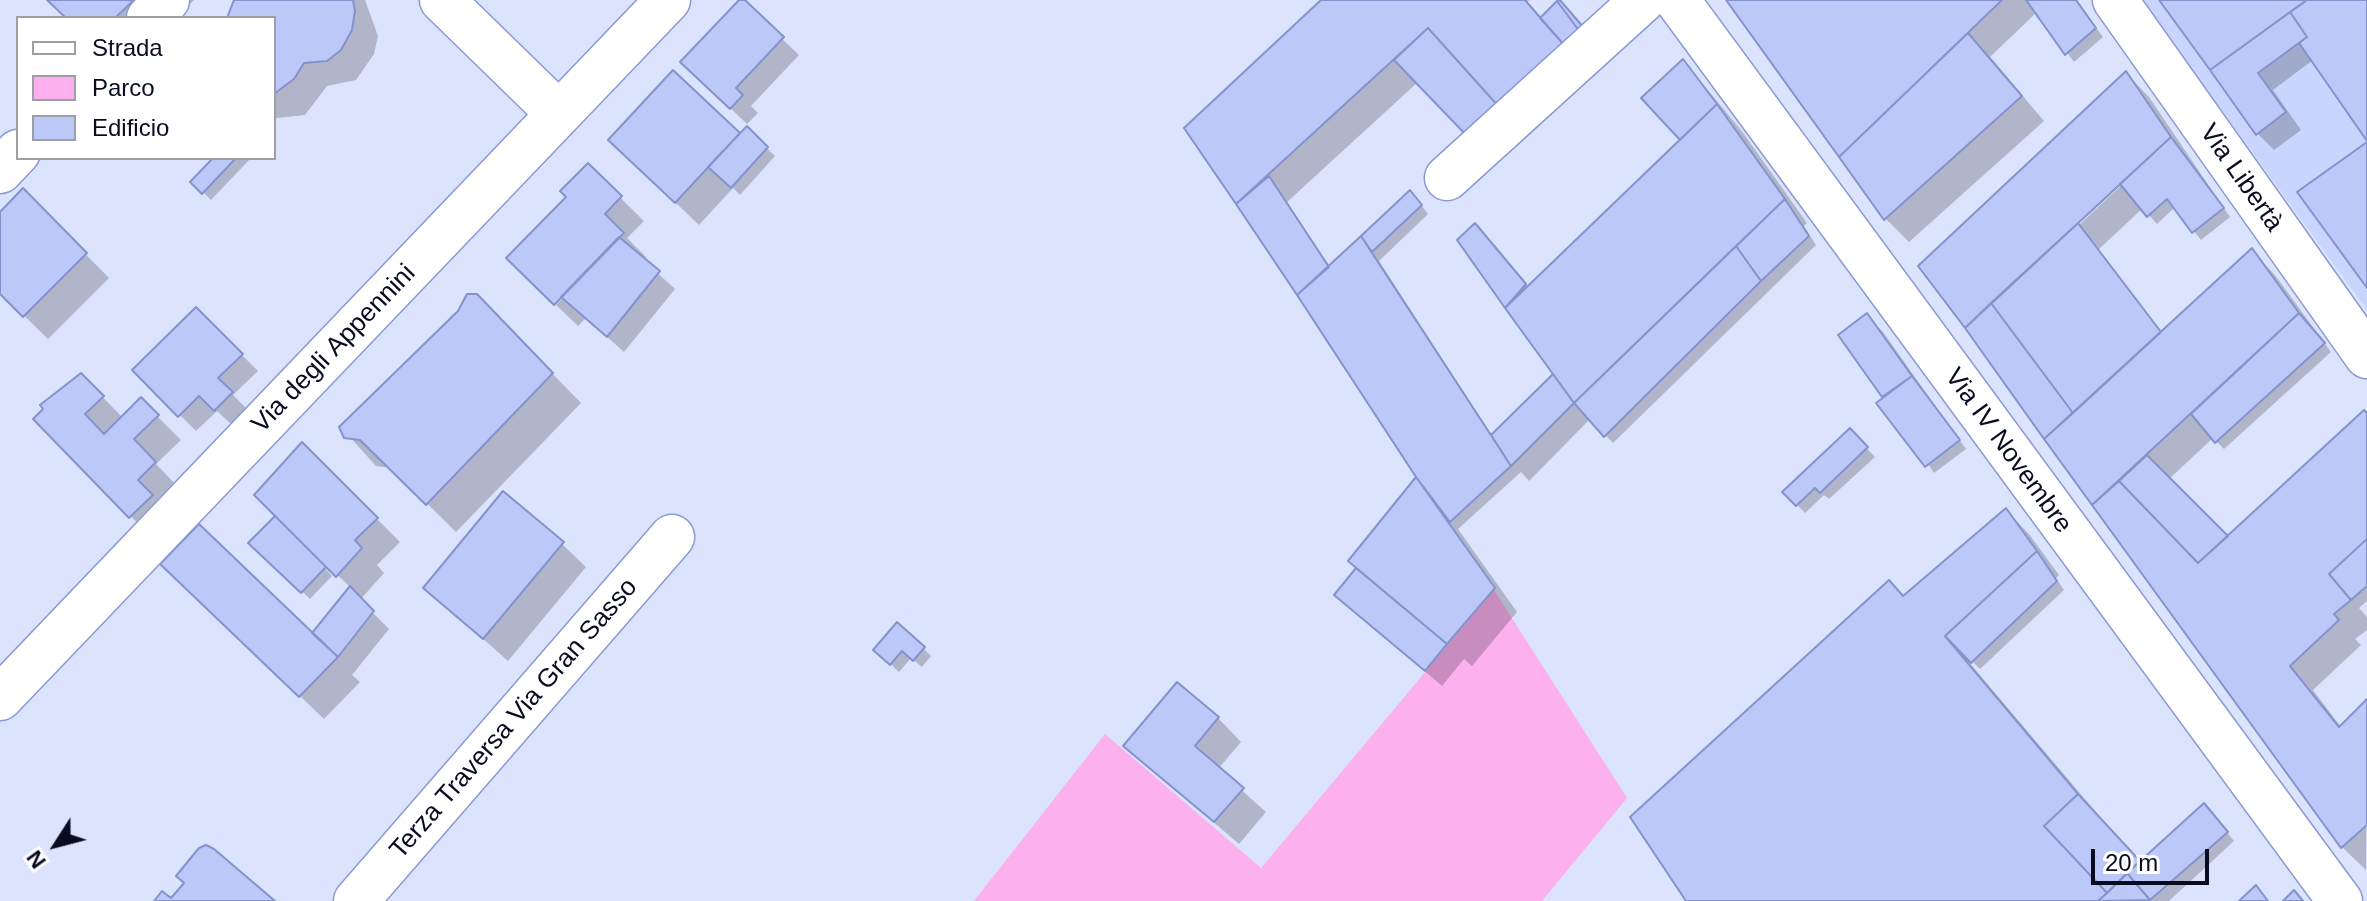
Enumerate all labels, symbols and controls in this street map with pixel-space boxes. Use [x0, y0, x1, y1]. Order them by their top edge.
legend [16, 16, 276, 160]
text: Strada [92, 34, 163, 61]
text: Parco [92, 74, 155, 101]
text: Edificio [92, 114, 169, 141]
street label: Via Libertà [2193, 118, 2289, 238]
street label: Via degli Appennini [246, 258, 422, 440]
street label: Via IV Novembre [1938, 363, 2078, 539]
street label: Terza Traversa Via Gran Sasso [384, 572, 644, 866]
north arrow [16, 805, 96, 885]
scale bar [2095, 833, 2213, 883]
text: N [21, 846, 51, 873]
text: 20 m [2105, 849, 2158, 876]

